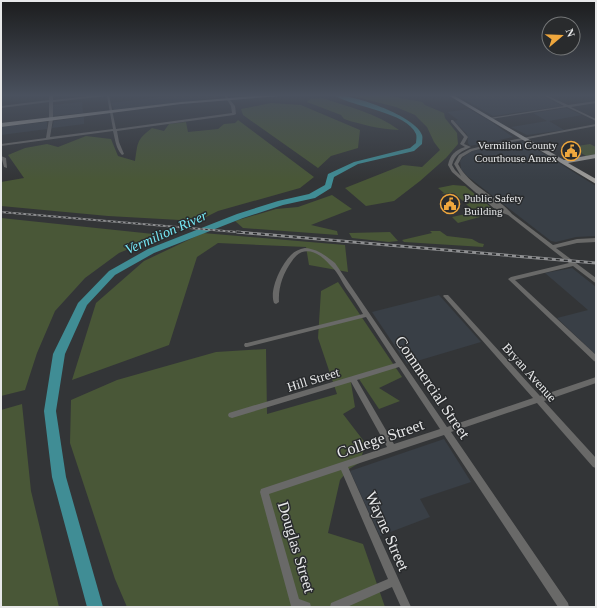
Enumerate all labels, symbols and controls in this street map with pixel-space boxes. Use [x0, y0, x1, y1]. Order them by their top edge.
north arrow [541, 16, 581, 56]
text: N [563, 27, 577, 39]
place label: Vermilion County Courthouse Annex [475, 139, 557, 164]
public building icon: Vermilion County Courthouse Annex [560, 140, 582, 162]
place label: Public Safety Building [464, 192, 523, 217]
public building icon: Public Safety Building [439, 193, 461, 215]
water label: Vermilion River [123, 207, 210, 257]
street label: Commercial Street [392, 333, 474, 442]
street label: Bryan Avenue [499, 340, 560, 405]
street label: Hill Street [285, 364, 341, 395]
street label: College Street [334, 415, 427, 462]
street label: Wayne Street [362, 489, 413, 575]
street label: Douglas Street [274, 499, 319, 596]

